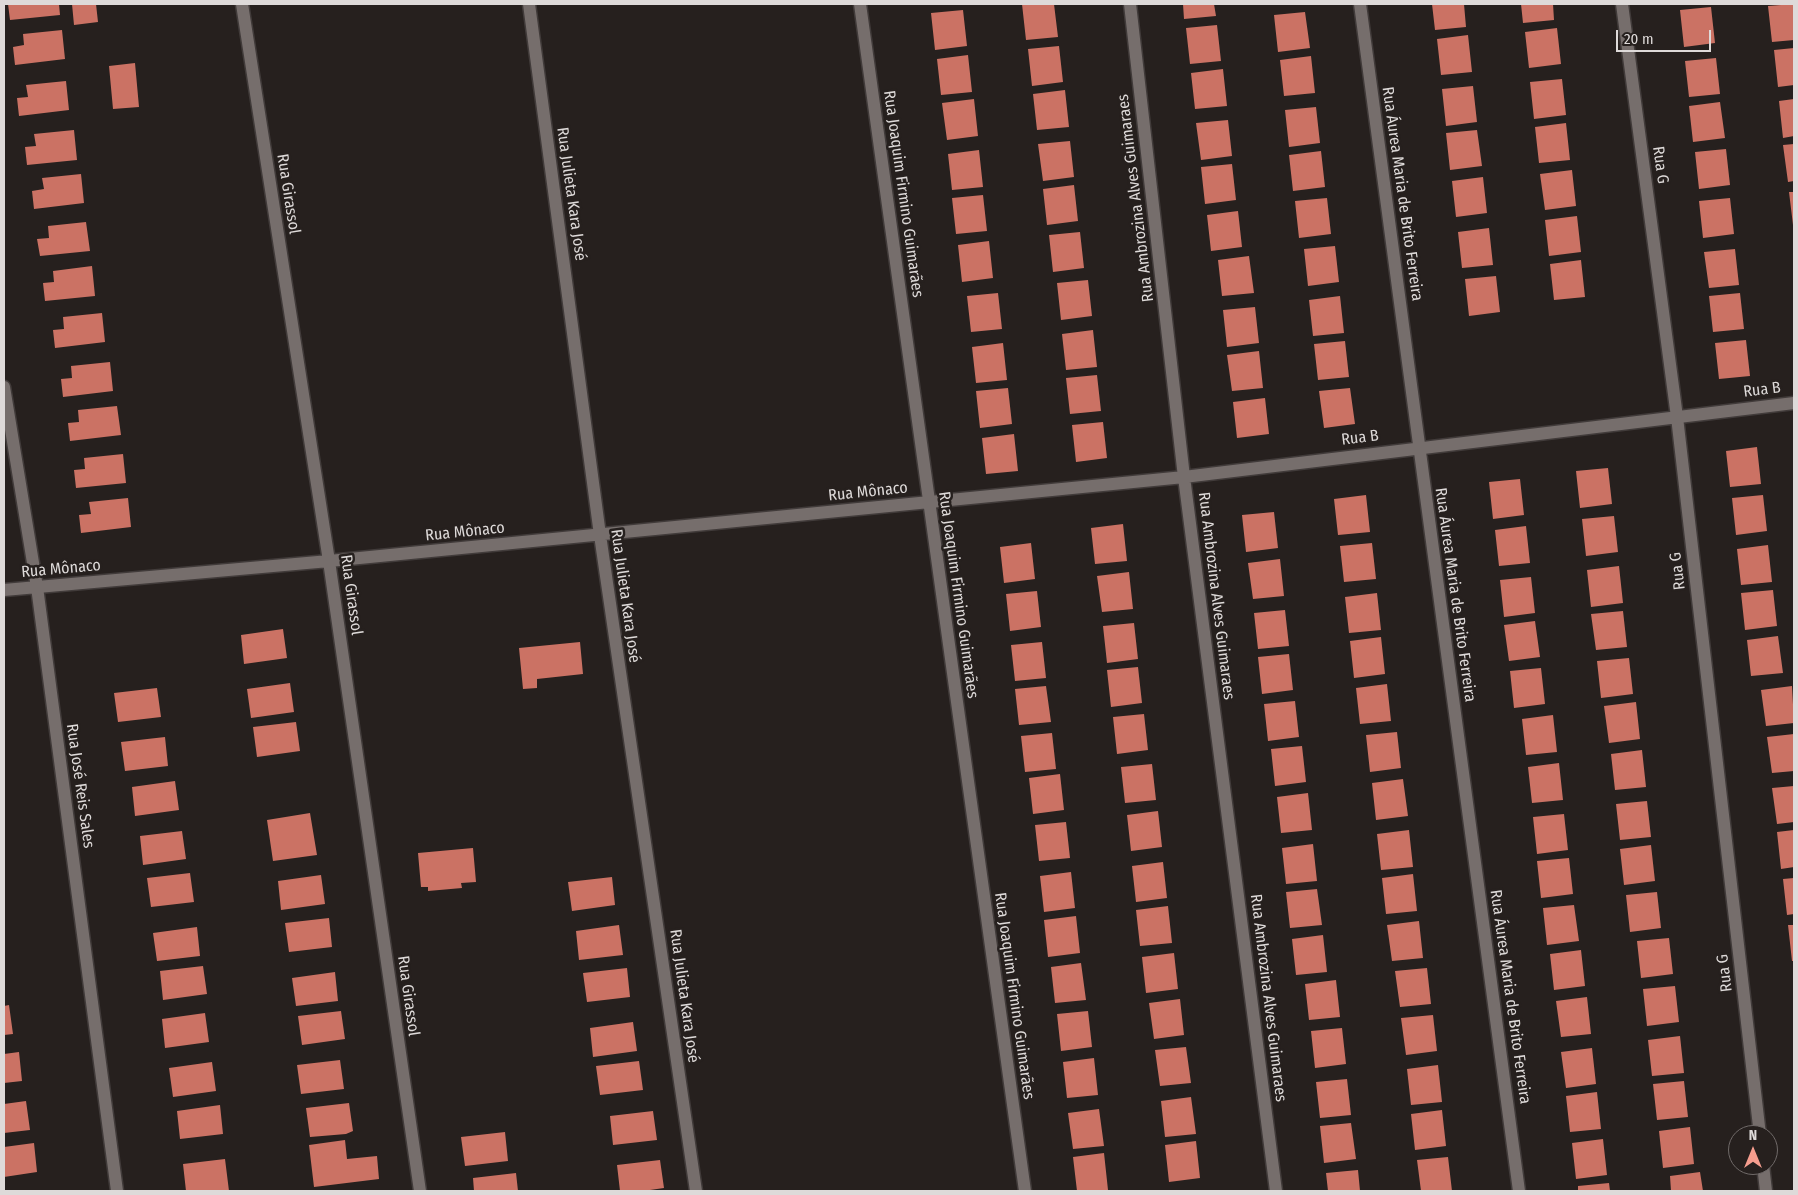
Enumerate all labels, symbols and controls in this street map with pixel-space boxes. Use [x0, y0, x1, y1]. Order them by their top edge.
scale bar [1618, 20, 1713, 52]
text: 20 m [1624, 30, 1654, 48]
street label: Rua Áurea Maria de Brito Ferreira [1377, 86, 1427, 302]
street label: Rua Joaquim Firmino Guimarães [879, 89, 927, 299]
street label: Rua Ambrozina Alves Guimaraes [1114, 93, 1158, 303]
street label: Rua Julieta Kara José [552, 126, 590, 262]
street label: Rua G [1648, 145, 1672, 185]
street label: Rua Girassol [272, 153, 304, 235]
street label: Rua B [1742, 378, 1782, 402]
street label: Rua B [1340, 426, 1380, 450]
street label: Rua Mônaco [827, 478, 909, 506]
street label: Rua Áurea Maria de Brito Ferreira [1430, 487, 1480, 703]
street label: Rua Joaquim Firmino Guimarães [934, 490, 982, 700]
street label: Rua Ambrozina Alves Guimaraes [1194, 491, 1238, 701]
street label: Rua Mônaco [424, 518, 506, 546]
street label: Rua Julieta Kara José [606, 528, 644, 664]
street label: Rua G [1666, 551, 1690, 591]
street label: Rua Girassol [336, 554, 366, 636]
street label: Rua Mônaco [20, 556, 102, 582]
street label: Rua José Reis Sales [62, 723, 98, 849]
street label: Rua Áurea Maria de Brito Ferreira [1485, 889, 1535, 1105]
street label: Rua Joaquim Firmino Guimarães [990, 891, 1038, 1101]
street label: Rua Ambrozina Alves Guimaraes [1246, 893, 1290, 1103]
street label: Rua Julieta Kara José [665, 928, 703, 1064]
street label: Rua G [1713, 953, 1737, 993]
street label: Rua Girassol [393, 955, 423, 1037]
north arrow [1728, 1125, 1778, 1175]
text: N [1749, 1127, 1757, 1144]

